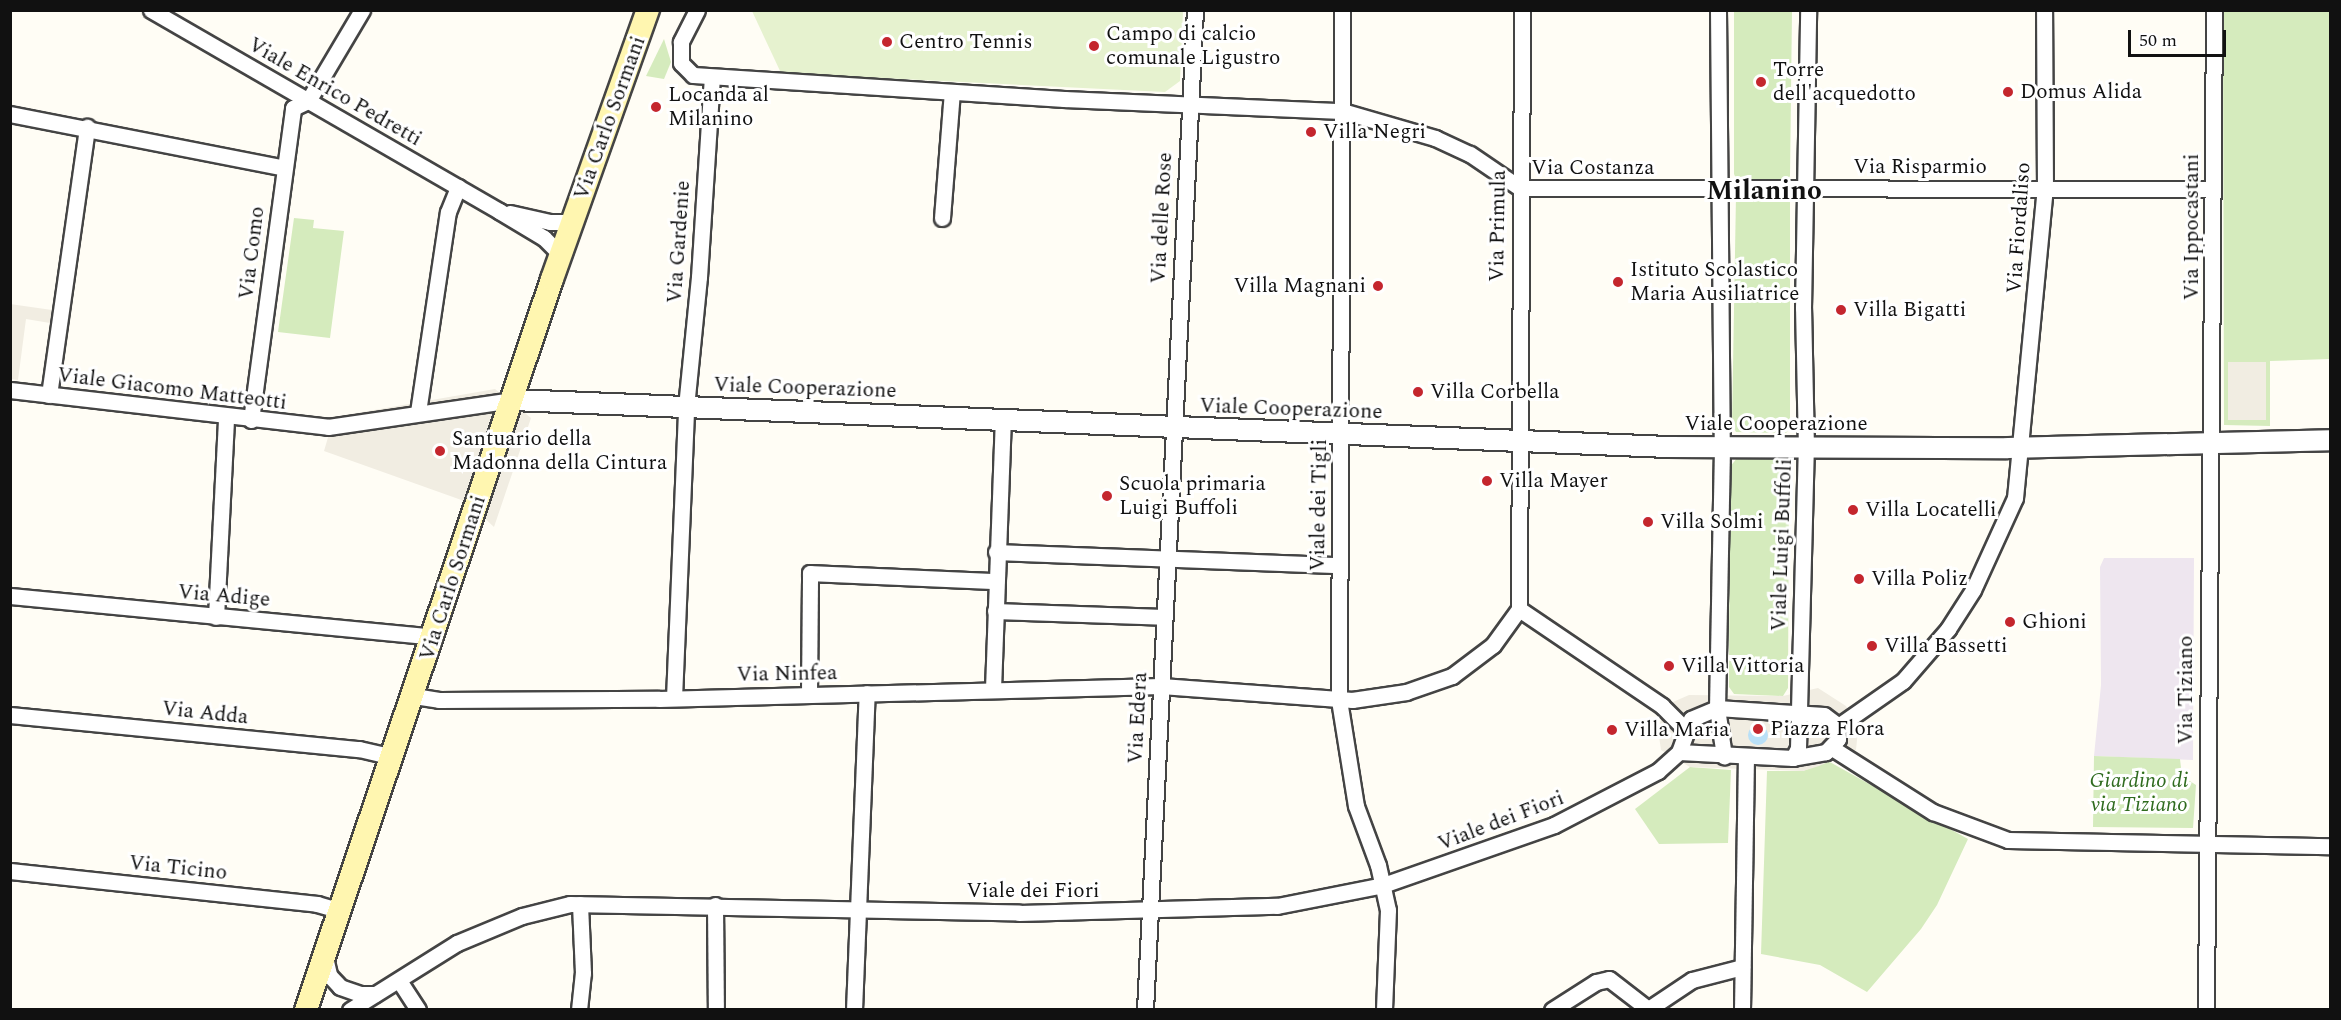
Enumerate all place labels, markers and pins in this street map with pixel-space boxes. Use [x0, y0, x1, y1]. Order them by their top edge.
place label: Campo di calcio comunale Ligustro [1106, 21, 1280, 71]
place label: Centro Tennis [899, 29, 1032, 55]
marker: Centro Tennis [880, 35, 894, 49]
marker: Campo di calcio comunale Ligustro [1087, 39, 1101, 53]
place label: Torre dell'acquedotto [1773, 57, 1916, 107]
marker: Torre dell'acquedotto [1754, 75, 1768, 89]
place label: Domus Alida [2020, 79, 2142, 105]
place label: Locanda al Milanino [668, 82, 769, 132]
marker: Domus Alida [2001, 85, 2015, 99]
marker: Locanda al Milanino [649, 100, 663, 114]
place label: Villa Negri [1323, 119, 1426, 145]
marker: Villa Negri [1304, 125, 1318, 139]
place label: Istituto Scolastico Maria Ausiliatrice [1630, 257, 1799, 307]
place label: Villa Magnani [1233, 273, 1366, 299]
marker: Istituto Scolastico Maria Ausiliatrice [1611, 275, 1625, 289]
marker: Villa Magnani [1371, 279, 1385, 293]
place label: Villa Bigatti [1853, 297, 1966, 323]
marker: Villa Bigatti [1834, 303, 1848, 317]
place label: Villa Corbella [1430, 379, 1560, 405]
marker: Villa Corbella [1411, 385, 1425, 399]
place label: Santuario della Madonna della Cintura [452, 426, 667, 476]
marker: Santuario della Madonna della Cintura [433, 444, 447, 458]
place label: Villa Mayer [1499, 468, 1608, 494]
place label: Scuola primaria Luigi Buffoli [1119, 471, 1266, 521]
marker: Villa Mayer [1480, 474, 1494, 488]
marker: Scuola primaria Luigi Buffoli [1100, 489, 1114, 503]
place label: Villa Locatelli [1865, 497, 1997, 523]
marker: Villa Locatelli [1846, 503, 1860, 517]
place label: Villa Solmi [1660, 509, 1764, 535]
marker: Villa Solmi [1641, 515, 1655, 529]
place label: Villa Poliz [1871, 566, 1968, 592]
marker: Villa Poliz [1852, 572, 1866, 586]
place label: Ghioni [2022, 609, 2087, 635]
marker: Ghioni [2003, 615, 2017, 629]
place label: Villa Bassetti [1884, 633, 2008, 659]
marker: Villa Bassetti [1865, 639, 1879, 653]
place label: Villa Vittoria [1681, 653, 1804, 679]
marker: Villa Vittoria [1662, 659, 1676, 673]
place label: Piazza Flora [1770, 716, 1885, 742]
place label: Villa Maria [1624, 717, 1730, 743]
marker: Piazza Flora [1751, 722, 1765, 736]
marker: Villa Maria [1605, 723, 1619, 737]

